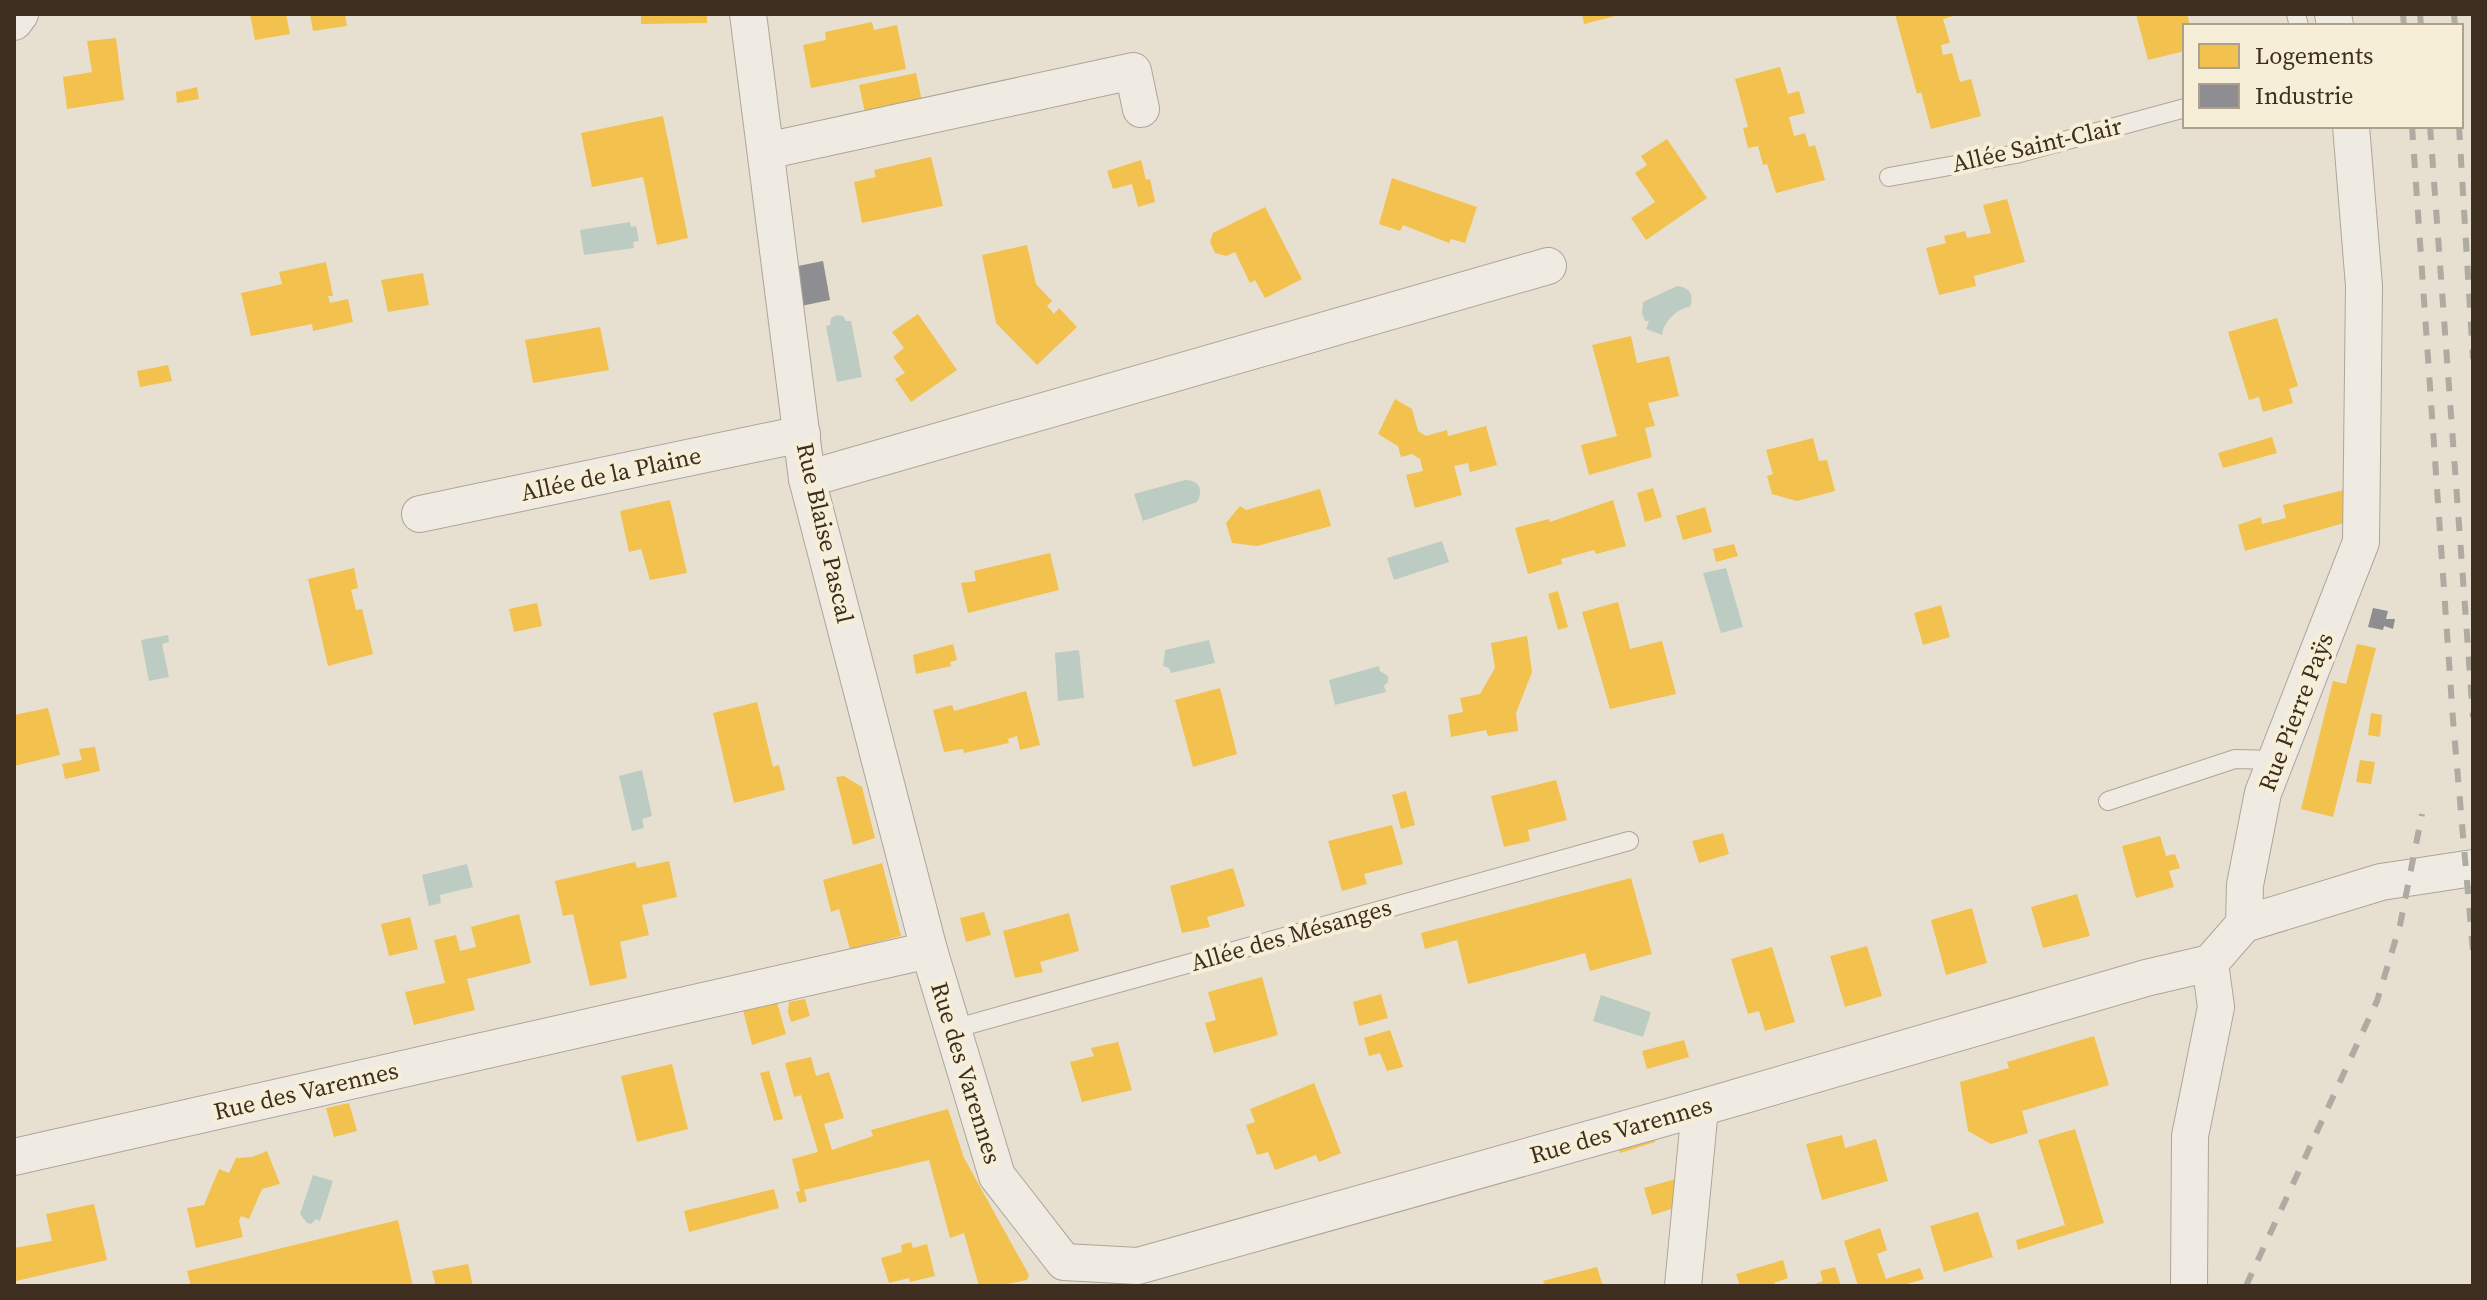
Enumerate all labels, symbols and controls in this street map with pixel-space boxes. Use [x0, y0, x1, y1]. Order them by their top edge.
legend [2183, 24, 2463, 128]
text: Logements [2255, 39, 2373, 72]
text: Industrie [2255, 79, 2354, 112]
street label: Allée Saint-Clair [1949, 109, 2125, 180]
street label: Allée de la Plaine [518, 438, 704, 509]
street label: Rue Blaise Pascal [789, 439, 862, 626]
street label: Rue Pierre Paÿs [2250, 628, 2341, 796]
street label: Allée des Mésanges [1187, 890, 1395, 979]
street label: Rue des Varennes [923, 978, 1010, 1168]
street label: Rue des Varennes [210, 1053, 401, 1128]
street label: Rue des Varennes [1526, 1088, 1716, 1171]

